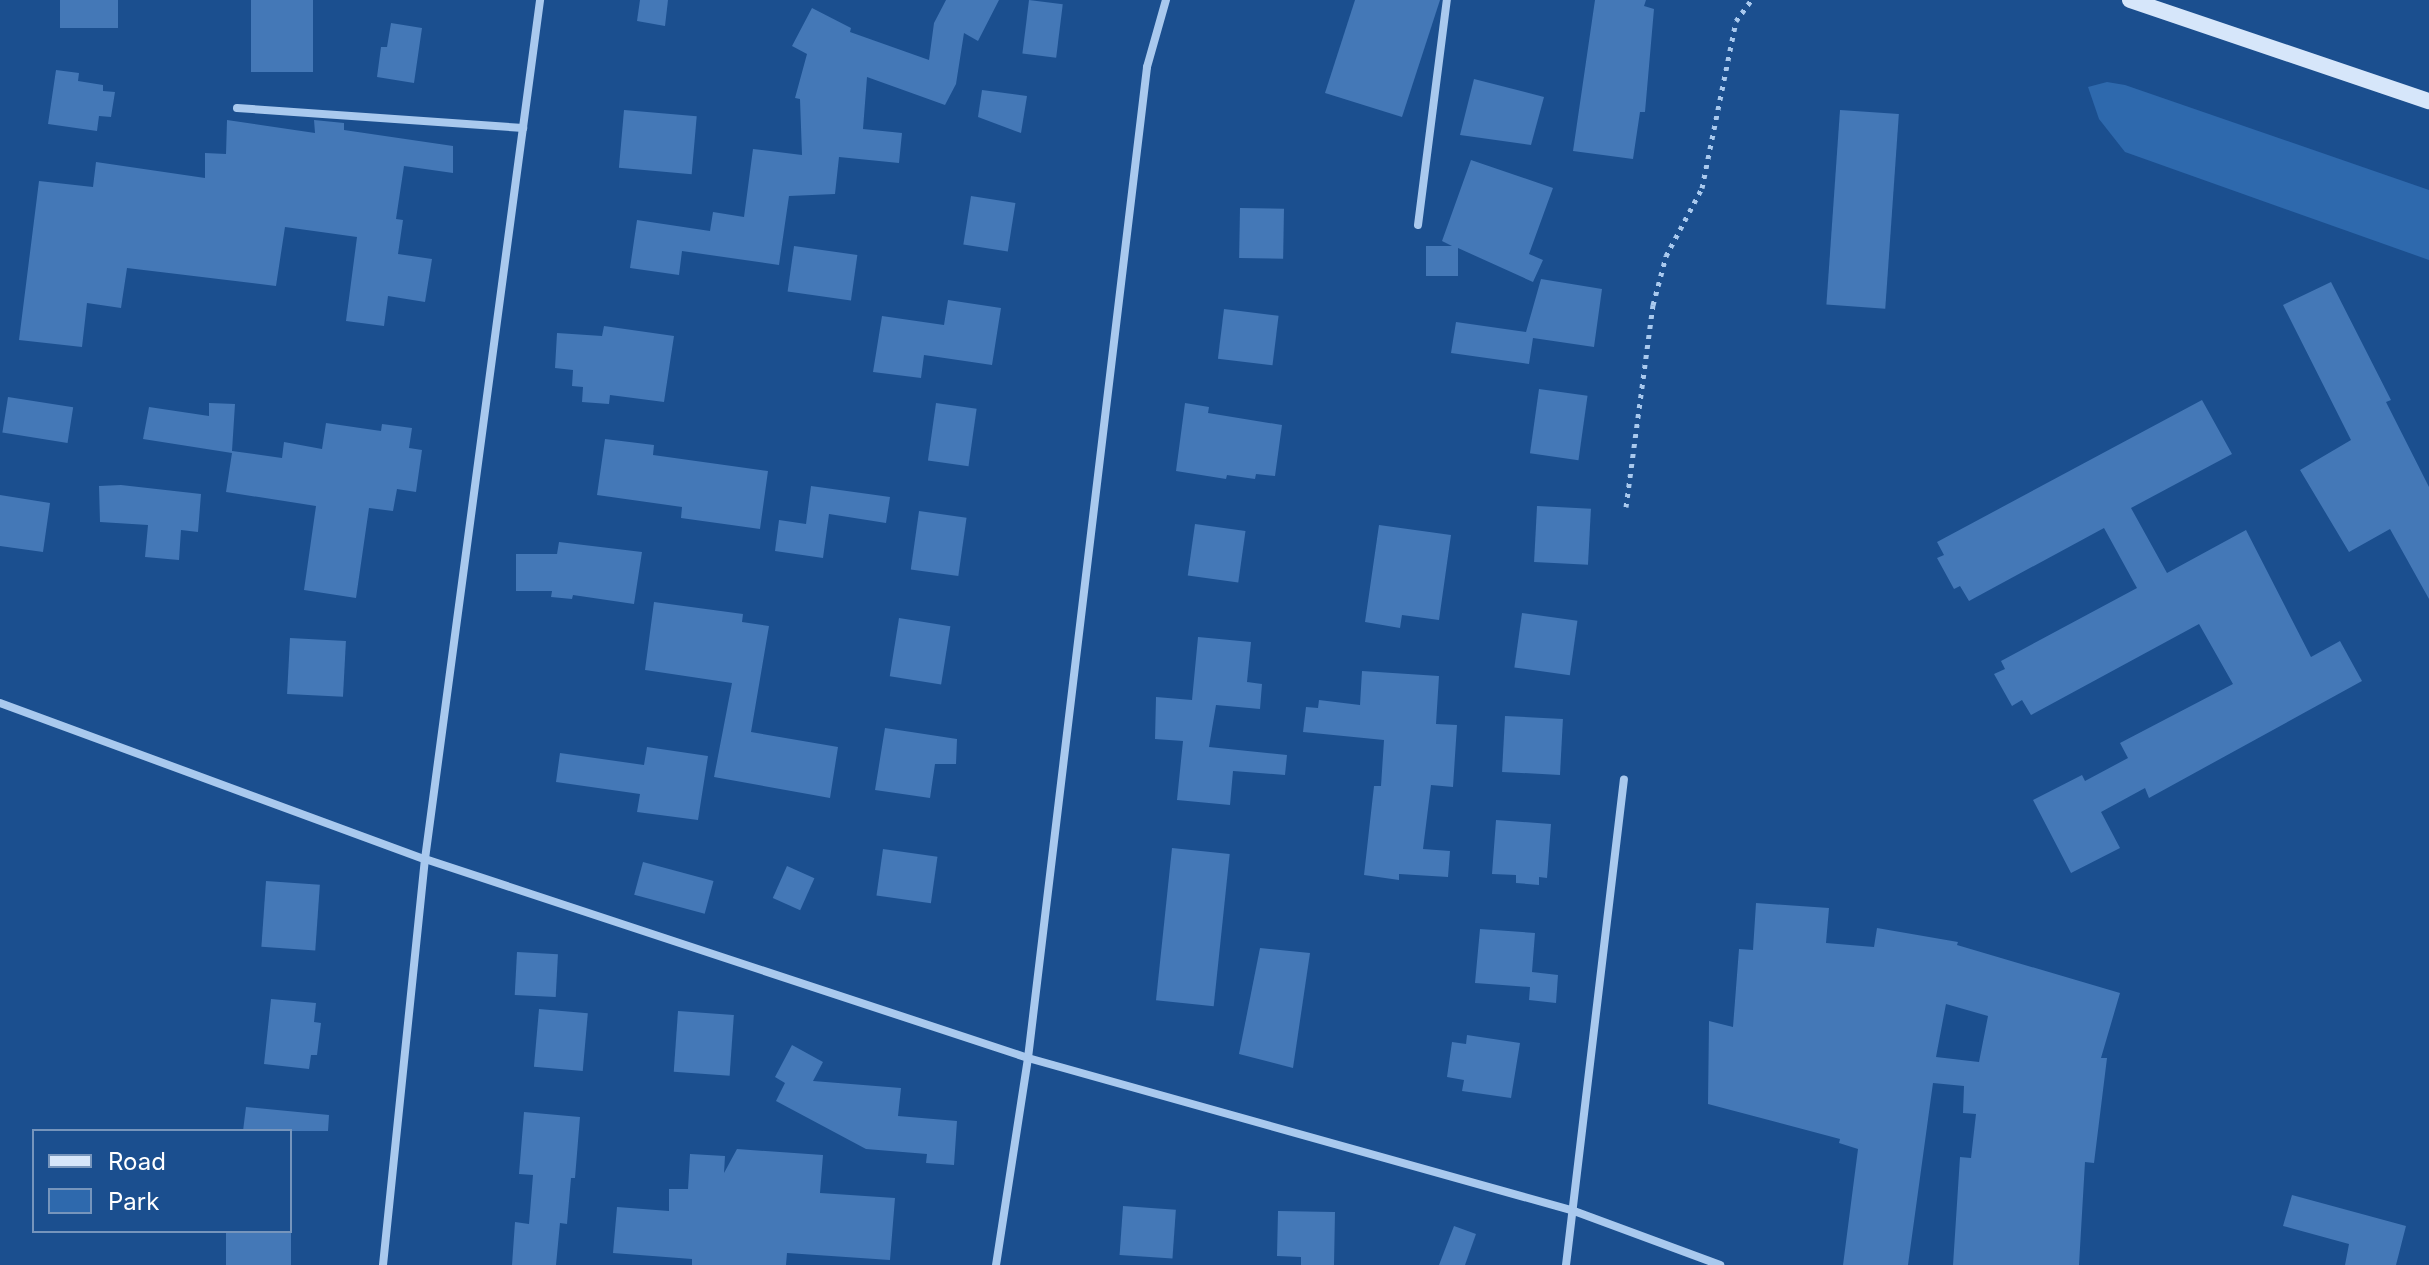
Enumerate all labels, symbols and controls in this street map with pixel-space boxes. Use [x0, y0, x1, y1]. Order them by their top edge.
legend [32, 1129, 292, 1233]
text: Road [108, 1147, 166, 1176]
text: Park [108, 1187, 159, 1216]

